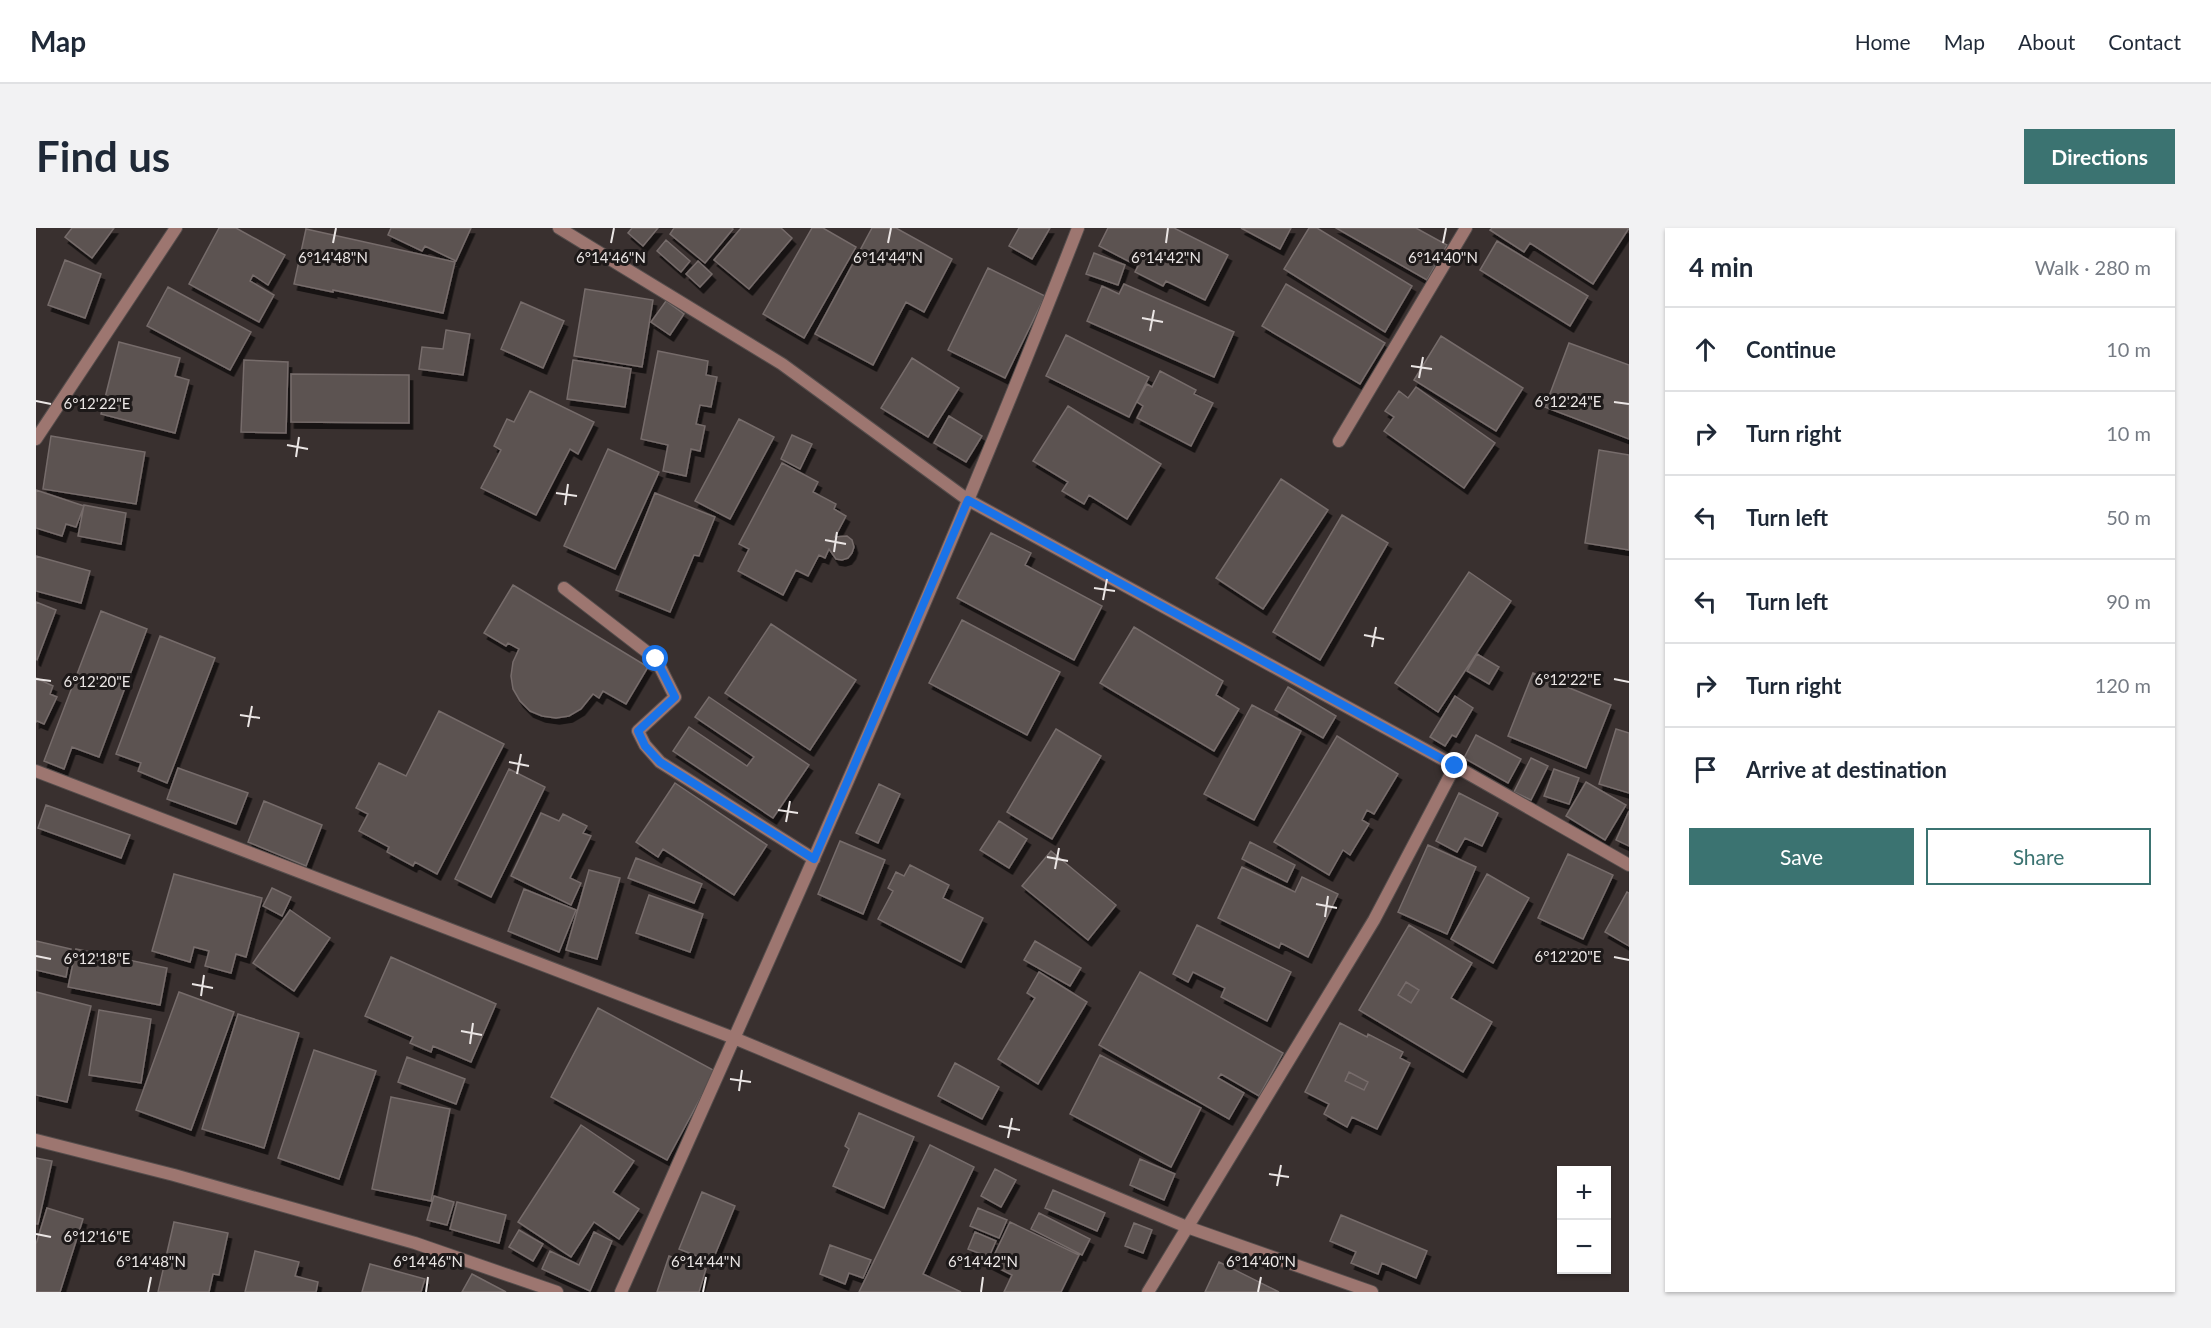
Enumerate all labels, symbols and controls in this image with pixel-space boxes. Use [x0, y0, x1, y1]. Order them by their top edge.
text: Map [30, 24, 86, 58]
text: Home [1855, 29, 1911, 54]
text: Map [1944, 29, 1985, 54]
text: About [2018, 29, 2075, 54]
text: Contact [2108, 29, 2181, 54]
button: Directions [2024, 129, 2175, 184]
text: Find us [36, 131, 170, 181]
text: 6°14'48"N [298, 248, 368, 266]
text: 6°14'46"N [576, 248, 646, 266]
text: 6°14'44"N [853, 248, 923, 266]
text: 6°14'42"N [1131, 248, 1201, 266]
text: 6°14'40"N [1408, 248, 1478, 266]
text: 4 min [1689, 251, 1753, 283]
text: Walk · 280 m [2035, 255, 2151, 279]
icon: ahead [1689, 333, 1722, 366]
text: Continue [1746, 336, 1836, 363]
text: 10 m [2106, 337, 2151, 361]
text: 6°12'24"E [1535, 392, 1602, 410]
text: 6°12'22"E [64, 394, 131, 412]
icon: right [1689, 417, 1722, 450]
text: Turn right [1746, 420, 1841, 447]
text: 10 m [2106, 421, 2151, 445]
icon: left [1689, 501, 1722, 534]
text: Turn left [1746, 504, 1828, 531]
text: 50 m [2106, 505, 2151, 529]
icon: left [1689, 585, 1722, 618]
text: Turn left [1746, 588, 1828, 615]
text: 90 m [2106, 589, 2151, 613]
route start [642, 645, 668, 671]
icon: right [1689, 669, 1722, 702]
text: 6°12'22"E [1535, 670, 1602, 688]
text: 6°12'20"E [64, 672, 131, 690]
text: Turn right [1746, 672, 1841, 699]
text: 120 m [2095, 673, 2151, 697]
route end [1441, 752, 1467, 778]
icon: arrive [1689, 753, 1722, 786]
text: Arrive at destination [1746, 756, 1947, 783]
button: Save [1689, 828, 1914, 885]
button: Share [1926, 828, 2151, 885]
text: 6°12'20"E [1535, 947, 1602, 965]
text: 6°12'18"E [64, 949, 131, 967]
map controls [1557, 1166, 1611, 1274]
button: + [1557, 1166, 1611, 1220]
button: − [1557, 1220, 1611, 1274]
text: 6°12'16"E [64, 1227, 131, 1245]
text: 6°14'48"N [116, 1252, 186, 1270]
text: 6°14'46"N [393, 1252, 463, 1270]
text: 6°14'44"N [671, 1252, 741, 1270]
text: 6°14'42"N [948, 1252, 1018, 1270]
text: 6°14'40"N [1226, 1252, 1296, 1270]

